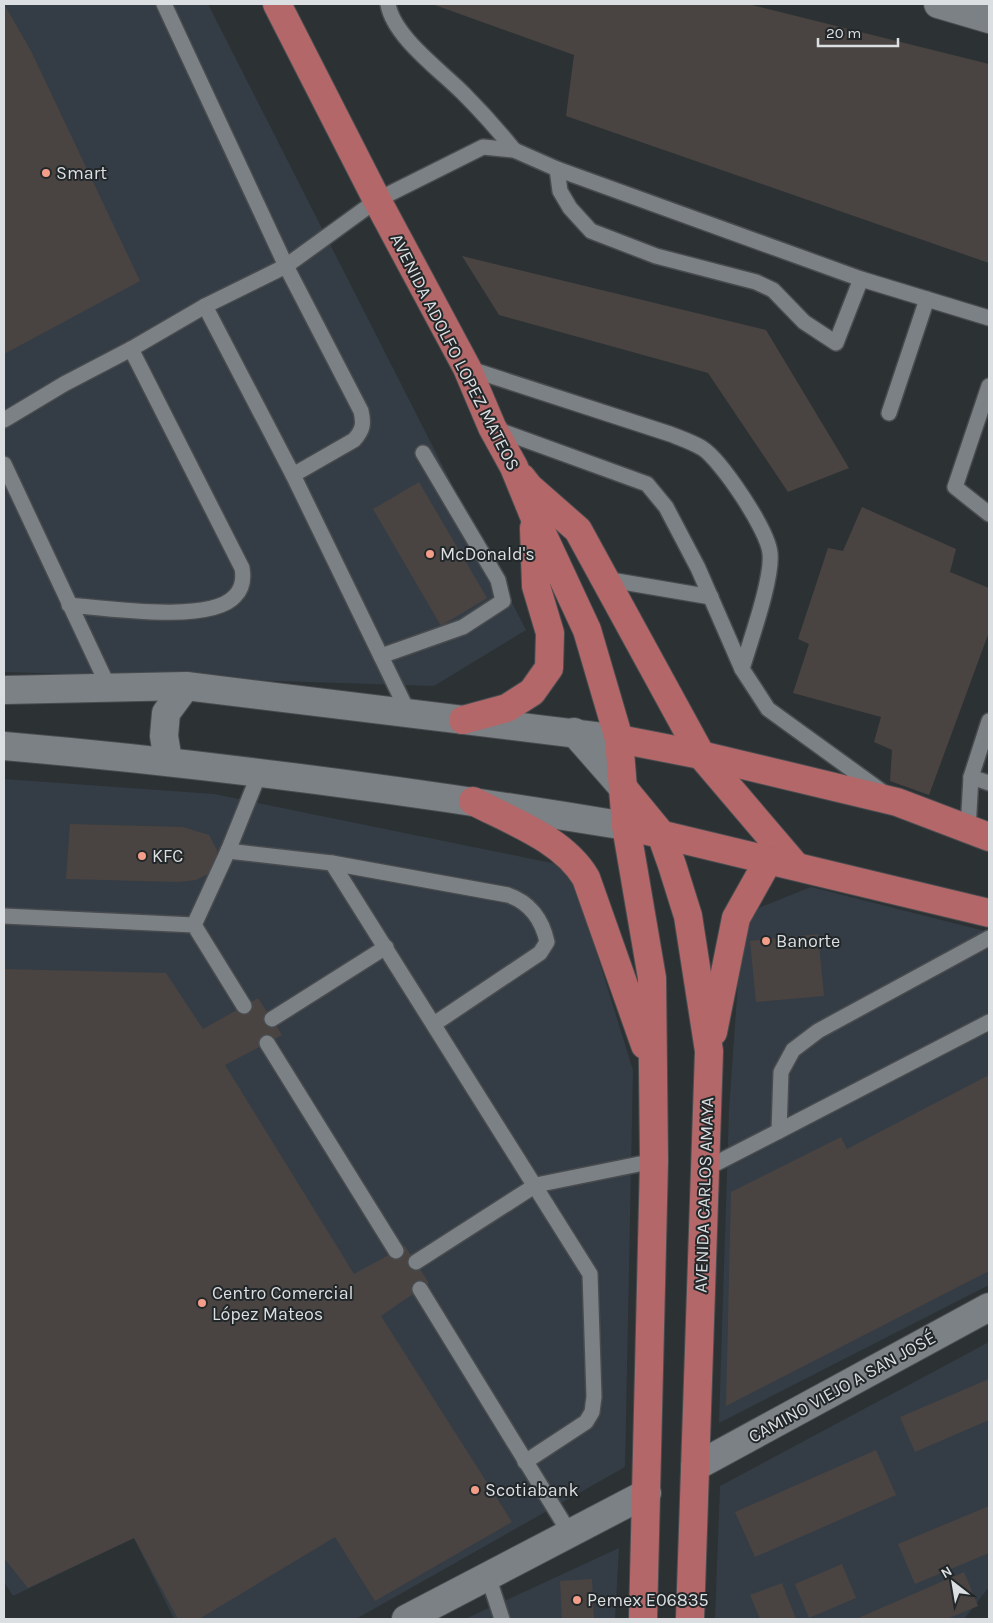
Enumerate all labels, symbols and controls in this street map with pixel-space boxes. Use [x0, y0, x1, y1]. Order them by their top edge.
scale bar [818, 15, 898, 47]
text: 20 m [826, 24, 861, 42]
place label: Smart [56, 162, 107, 184]
marker: Smart [40, 167, 52, 179]
street label: AVENIDA ADOLFO LOPEZ MATEOS [385, 230, 525, 474]
place label: McDonald's [440, 543, 535, 565]
marker: McDonald's [424, 548, 436, 560]
place label: KFC [152, 845, 183, 867]
marker: KFC [136, 850, 148, 862]
place label: Banorte [776, 930, 840, 952]
marker: Banorte [760, 935, 772, 947]
street label: AVENIDA CARLOS AMAYA [690, 1097, 718, 1293]
place label: Centro Comercial López Mateos [212, 1282, 354, 1325]
marker: Centro Comercial López Mateos [196, 1297, 208, 1309]
street label: CAMINO VIEJO A SAN JOSÉ [744, 1325, 939, 1448]
place label: Scotiabank [485, 1479, 579, 1501]
marker: Scotiabank [469, 1484, 481, 1496]
north arrow [928, 1558, 978, 1608]
text: N [938, 1562, 955, 1582]
place label: Pemex E06835 [587, 1589, 709, 1611]
marker: Pemex E06835 [571, 1594, 583, 1606]

